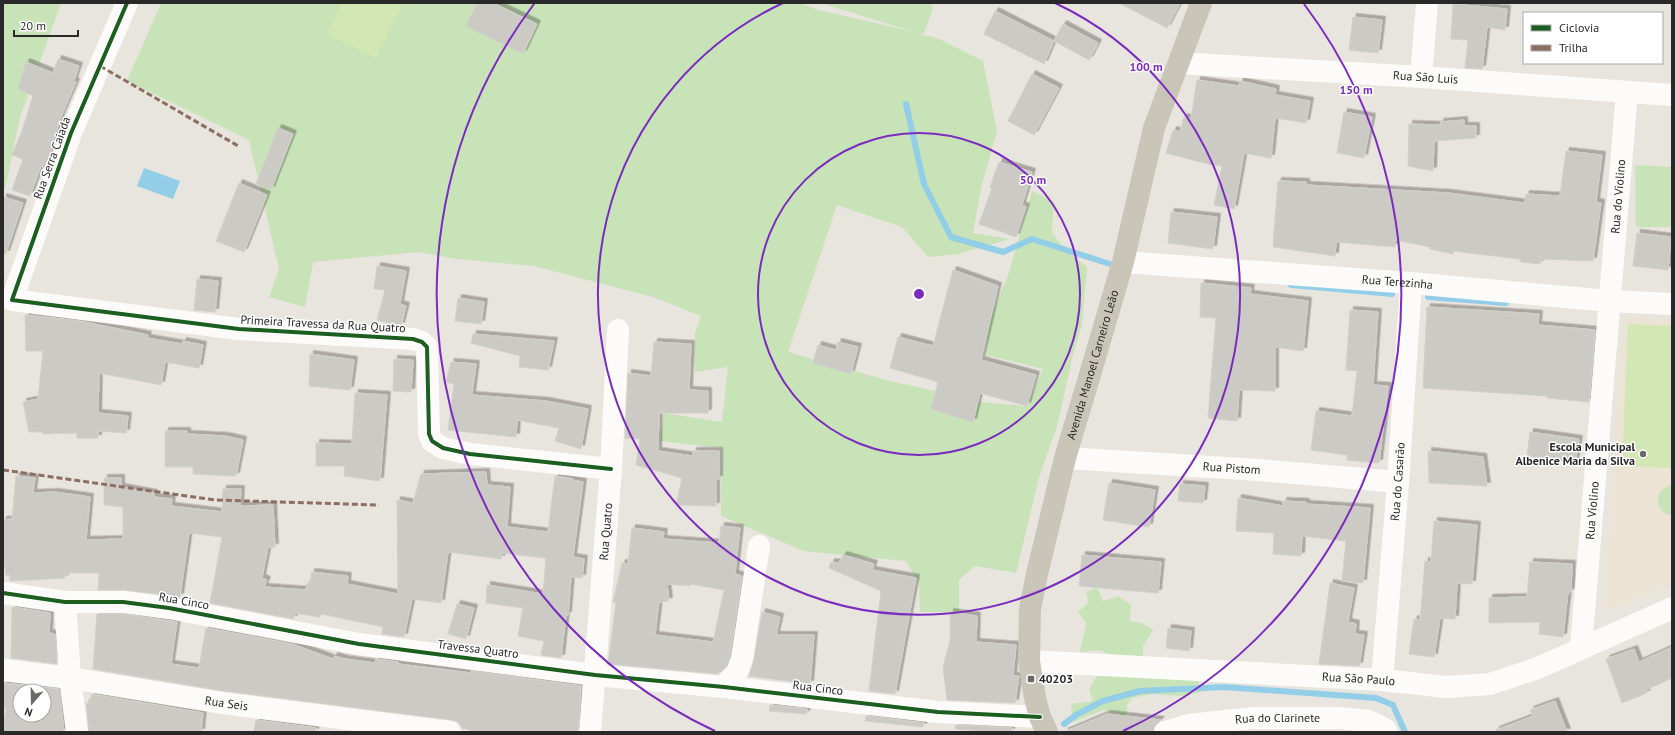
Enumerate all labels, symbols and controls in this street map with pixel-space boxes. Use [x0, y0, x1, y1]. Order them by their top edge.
scale bar [14, 12, 78, 38]
legend [1523, 12, 1663, 64]
text: 20 m [20, 18, 46, 33]
text: Ciclovia [1559, 20, 1599, 35]
text: Trilha [1559, 40, 1588, 55]
text: 100 m [1129, 59, 1163, 74]
street label: Rua São Luis [1393, 67, 1459, 87]
text: 150 m [1339, 82, 1373, 97]
street label: Rua Serra Caiada [30, 115, 73, 201]
street label: Rua do Violino [1607, 159, 1628, 234]
text: 50 m [1020, 172, 1046, 187]
street label: Rua Terezinha [1361, 271, 1434, 292]
centre of rings [912, 287, 926, 301]
street label: Avenida Manoel Carneiro Leão [1063, 288, 1121, 441]
street label: Primeira Travessa da Rua Quatro [240, 312, 406, 335]
place label: Escola Municipal Albenice Maria da Silva [1516, 439, 1635, 468]
street label: Rua do Casarão [1387, 442, 1408, 522]
marker: Escola Municipal Albenice Maria da Silva [1638, 449, 1648, 459]
street label: Rua Pistom [1202, 459, 1261, 477]
street label: Rua Violino [1582, 481, 1602, 540]
street label: Rua Quatro [596, 502, 615, 561]
street label: Rua Cinco [158, 589, 210, 612]
street label: Travessa Quatro [437, 636, 519, 661]
street label: Rua São Paulo [1322, 669, 1396, 688]
place label: 40203 [1039, 671, 1073, 686]
marker: 40203 [1026, 674, 1036, 684]
street label: Rua Cinco [792, 677, 844, 698]
north arrow [12, 683, 52, 723]
street label: Rua Seis [204, 692, 249, 713]
text: N [23, 705, 34, 720]
street label: Rua do Clarinete [1234, 710, 1320, 727]

